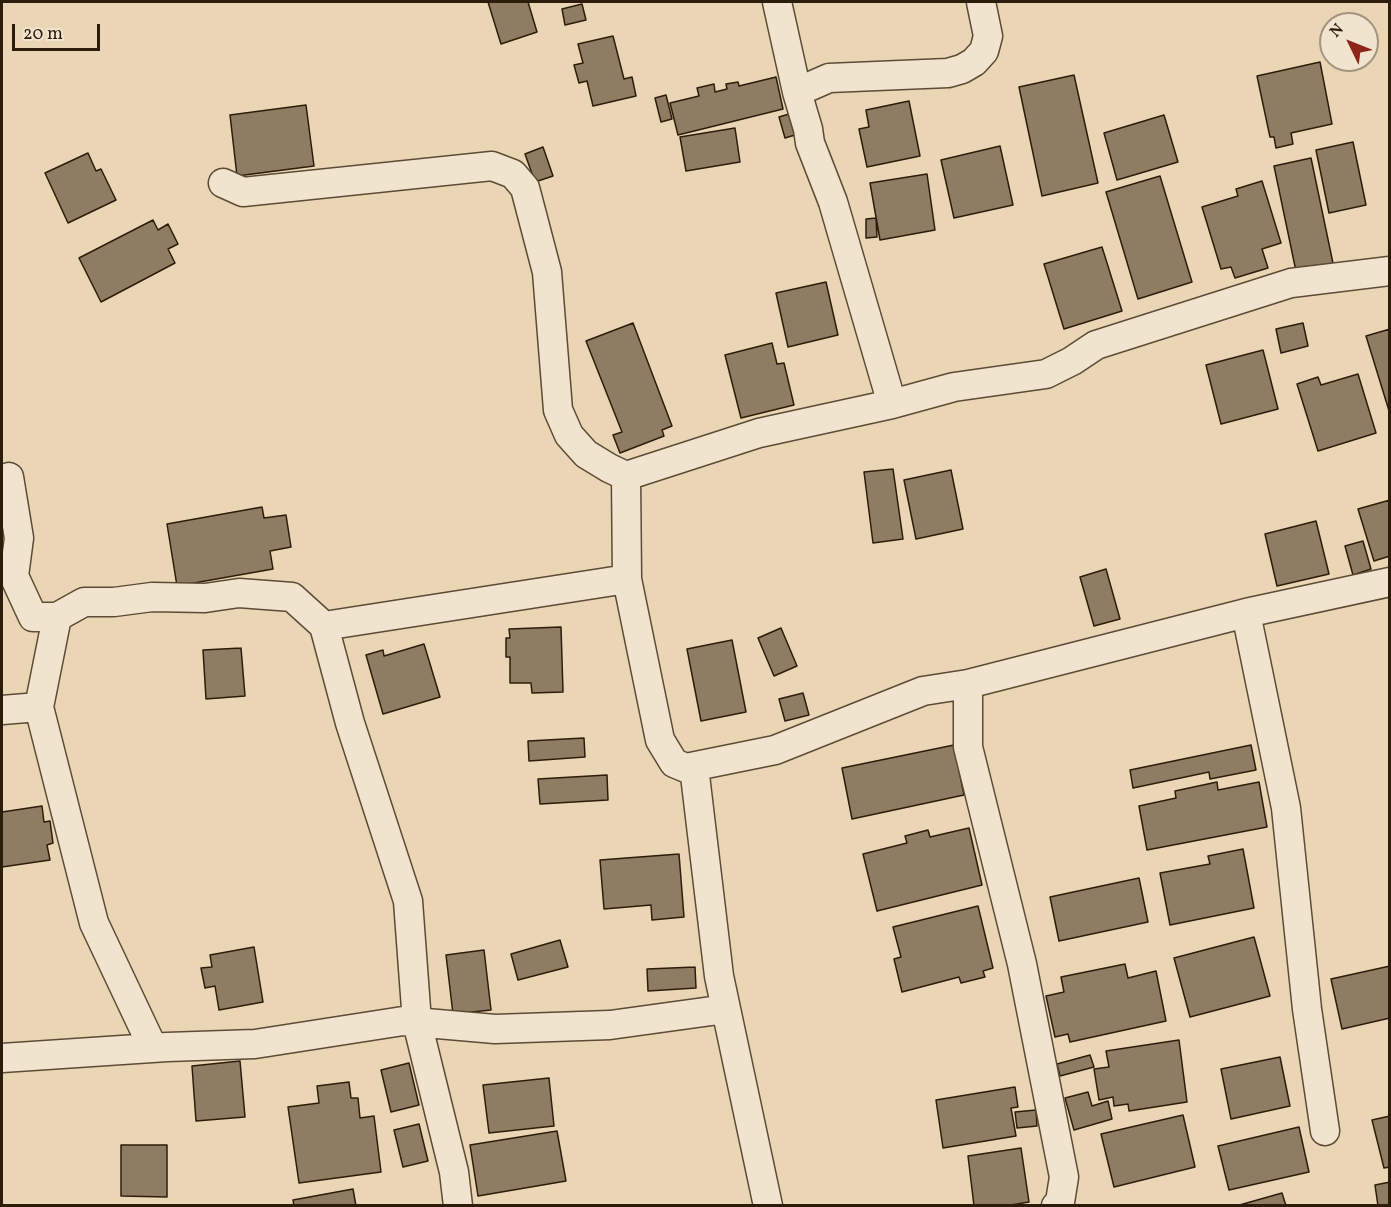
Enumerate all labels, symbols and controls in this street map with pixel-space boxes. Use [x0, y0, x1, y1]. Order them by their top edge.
scale bar [15, 12, 104, 50]
north arrow [1319, 12, 1379, 72]
text: N [1325, 19, 1349, 43]
text: 20 m [23, 22, 63, 47]

